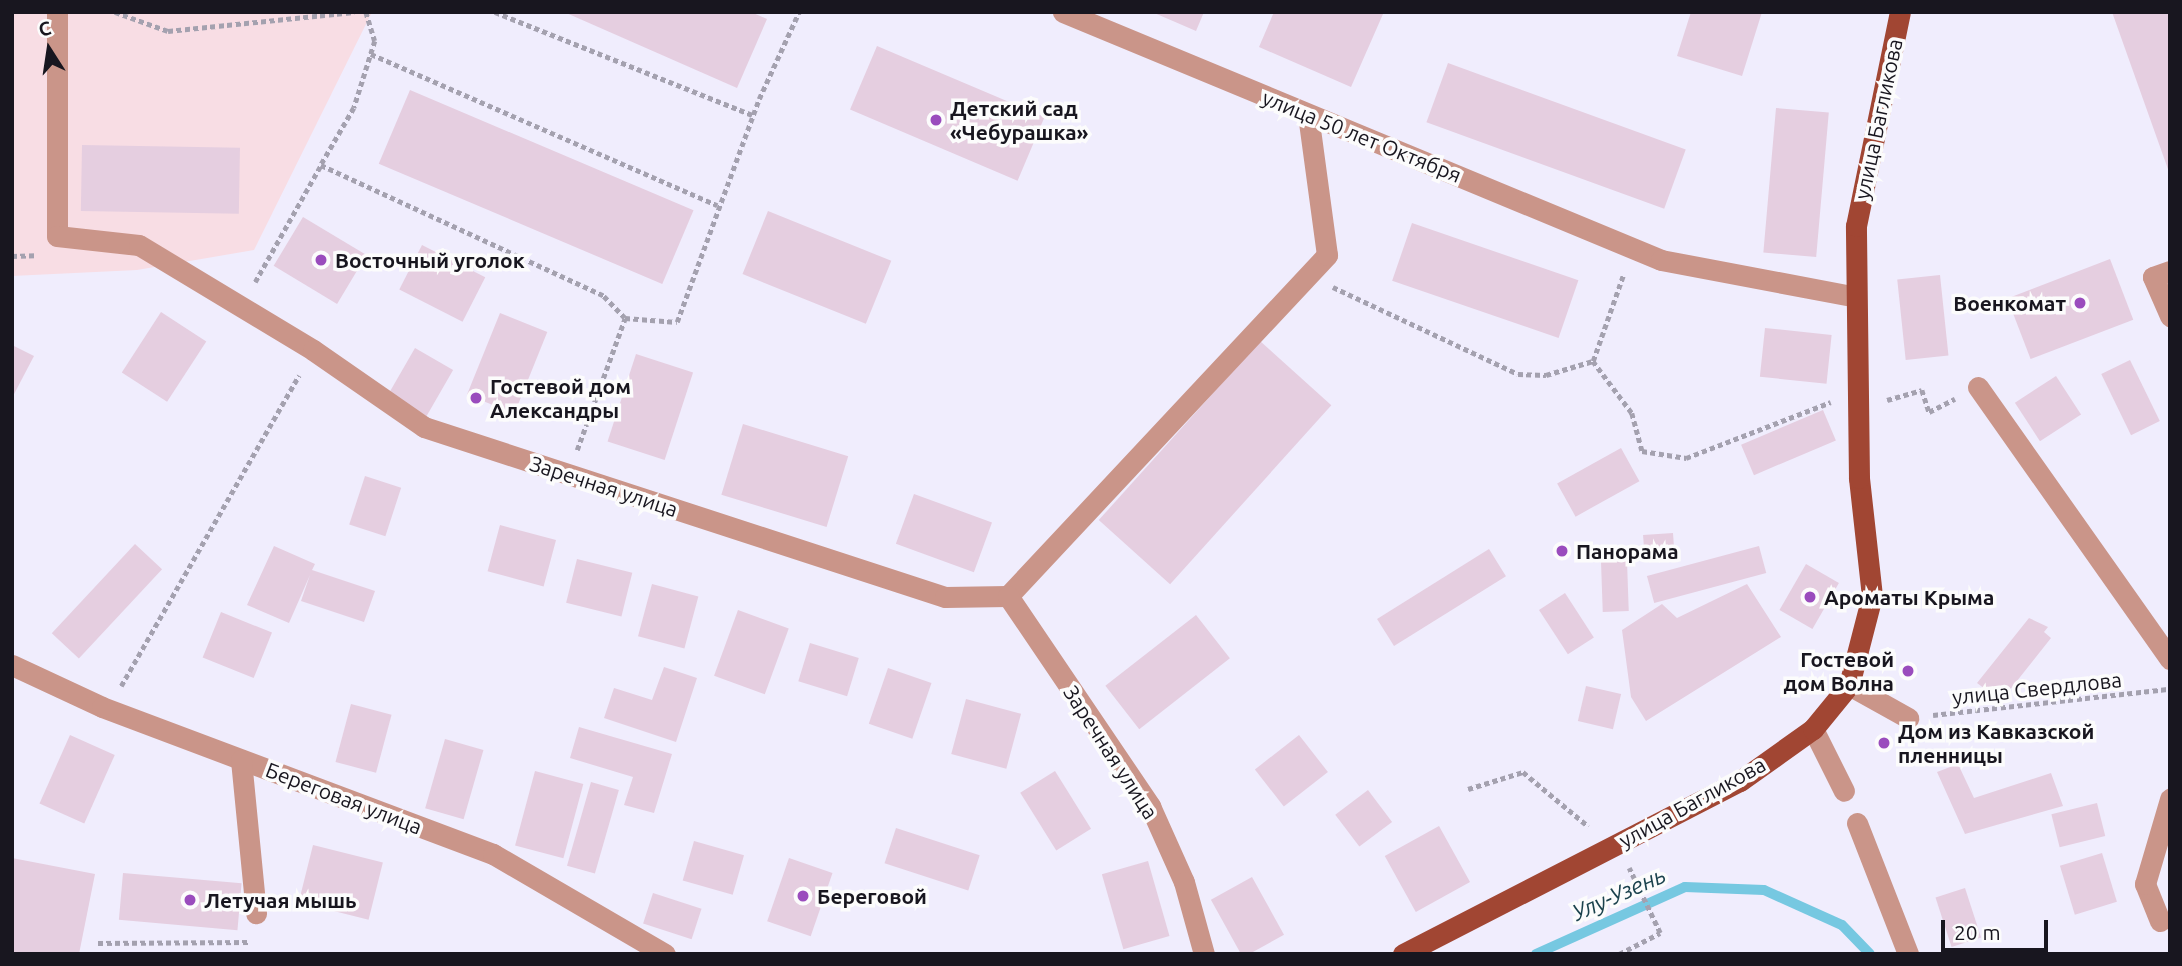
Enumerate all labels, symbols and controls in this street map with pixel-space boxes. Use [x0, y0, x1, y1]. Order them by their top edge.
north arrow [14, 14, 84, 84]
text: С [36, 16, 53, 40]
street label: улица Багликова [1849, 36, 1907, 202]
street label: улица 50 лет Октября [1259, 85, 1465, 187]
place label: Детский сад «Чебурашка» [950, 95, 1088, 145]
marker: Детский сад «Чебурашка» [928, 112, 944, 128]
place label: Восточный уголок [335, 247, 525, 273]
marker: Восточный уголок [313, 252, 329, 268]
place label: Военкомат [1953, 290, 2066, 316]
marker: Военкомат [2072, 295, 2088, 311]
place label: Гостевой дом Александры [490, 373, 631, 423]
marker: Гостевой дом Александры [468, 390, 484, 406]
street label: Заречная улица [527, 450, 681, 522]
place label: Панорама [1576, 538, 1679, 564]
marker: Панорама [1554, 543, 1570, 559]
place label: Ароматы Крыма [1824, 584, 1994, 610]
marker: Ароматы Крыма [1802, 589, 1818, 605]
place label: Гостевой дом Волна [1783, 646, 1894, 696]
marker: Гостевой дом Волна [1900, 663, 1916, 679]
street label: улица Свердлова [1951, 667, 2123, 709]
street label: Заречная улица [1058, 681, 1164, 823]
place label: Дом из Кавказской пленницы [1898, 718, 2094, 768]
marker: Дом из Кавказской пленницы [1876, 735, 1892, 751]
street label: улица Багликова [1614, 751, 1770, 853]
street label: Береговая улица [262, 757, 426, 839]
water label: Улу-Узень [1568, 861, 1670, 927]
place label: Береговой [817, 883, 927, 909]
place label: Летучая мышь [204, 887, 357, 913]
marker: Береговой [795, 888, 811, 904]
marker: Летучая мышь [182, 892, 198, 908]
scale bar [1944, 906, 2051, 950]
text: 20 m [1954, 920, 2001, 944]

